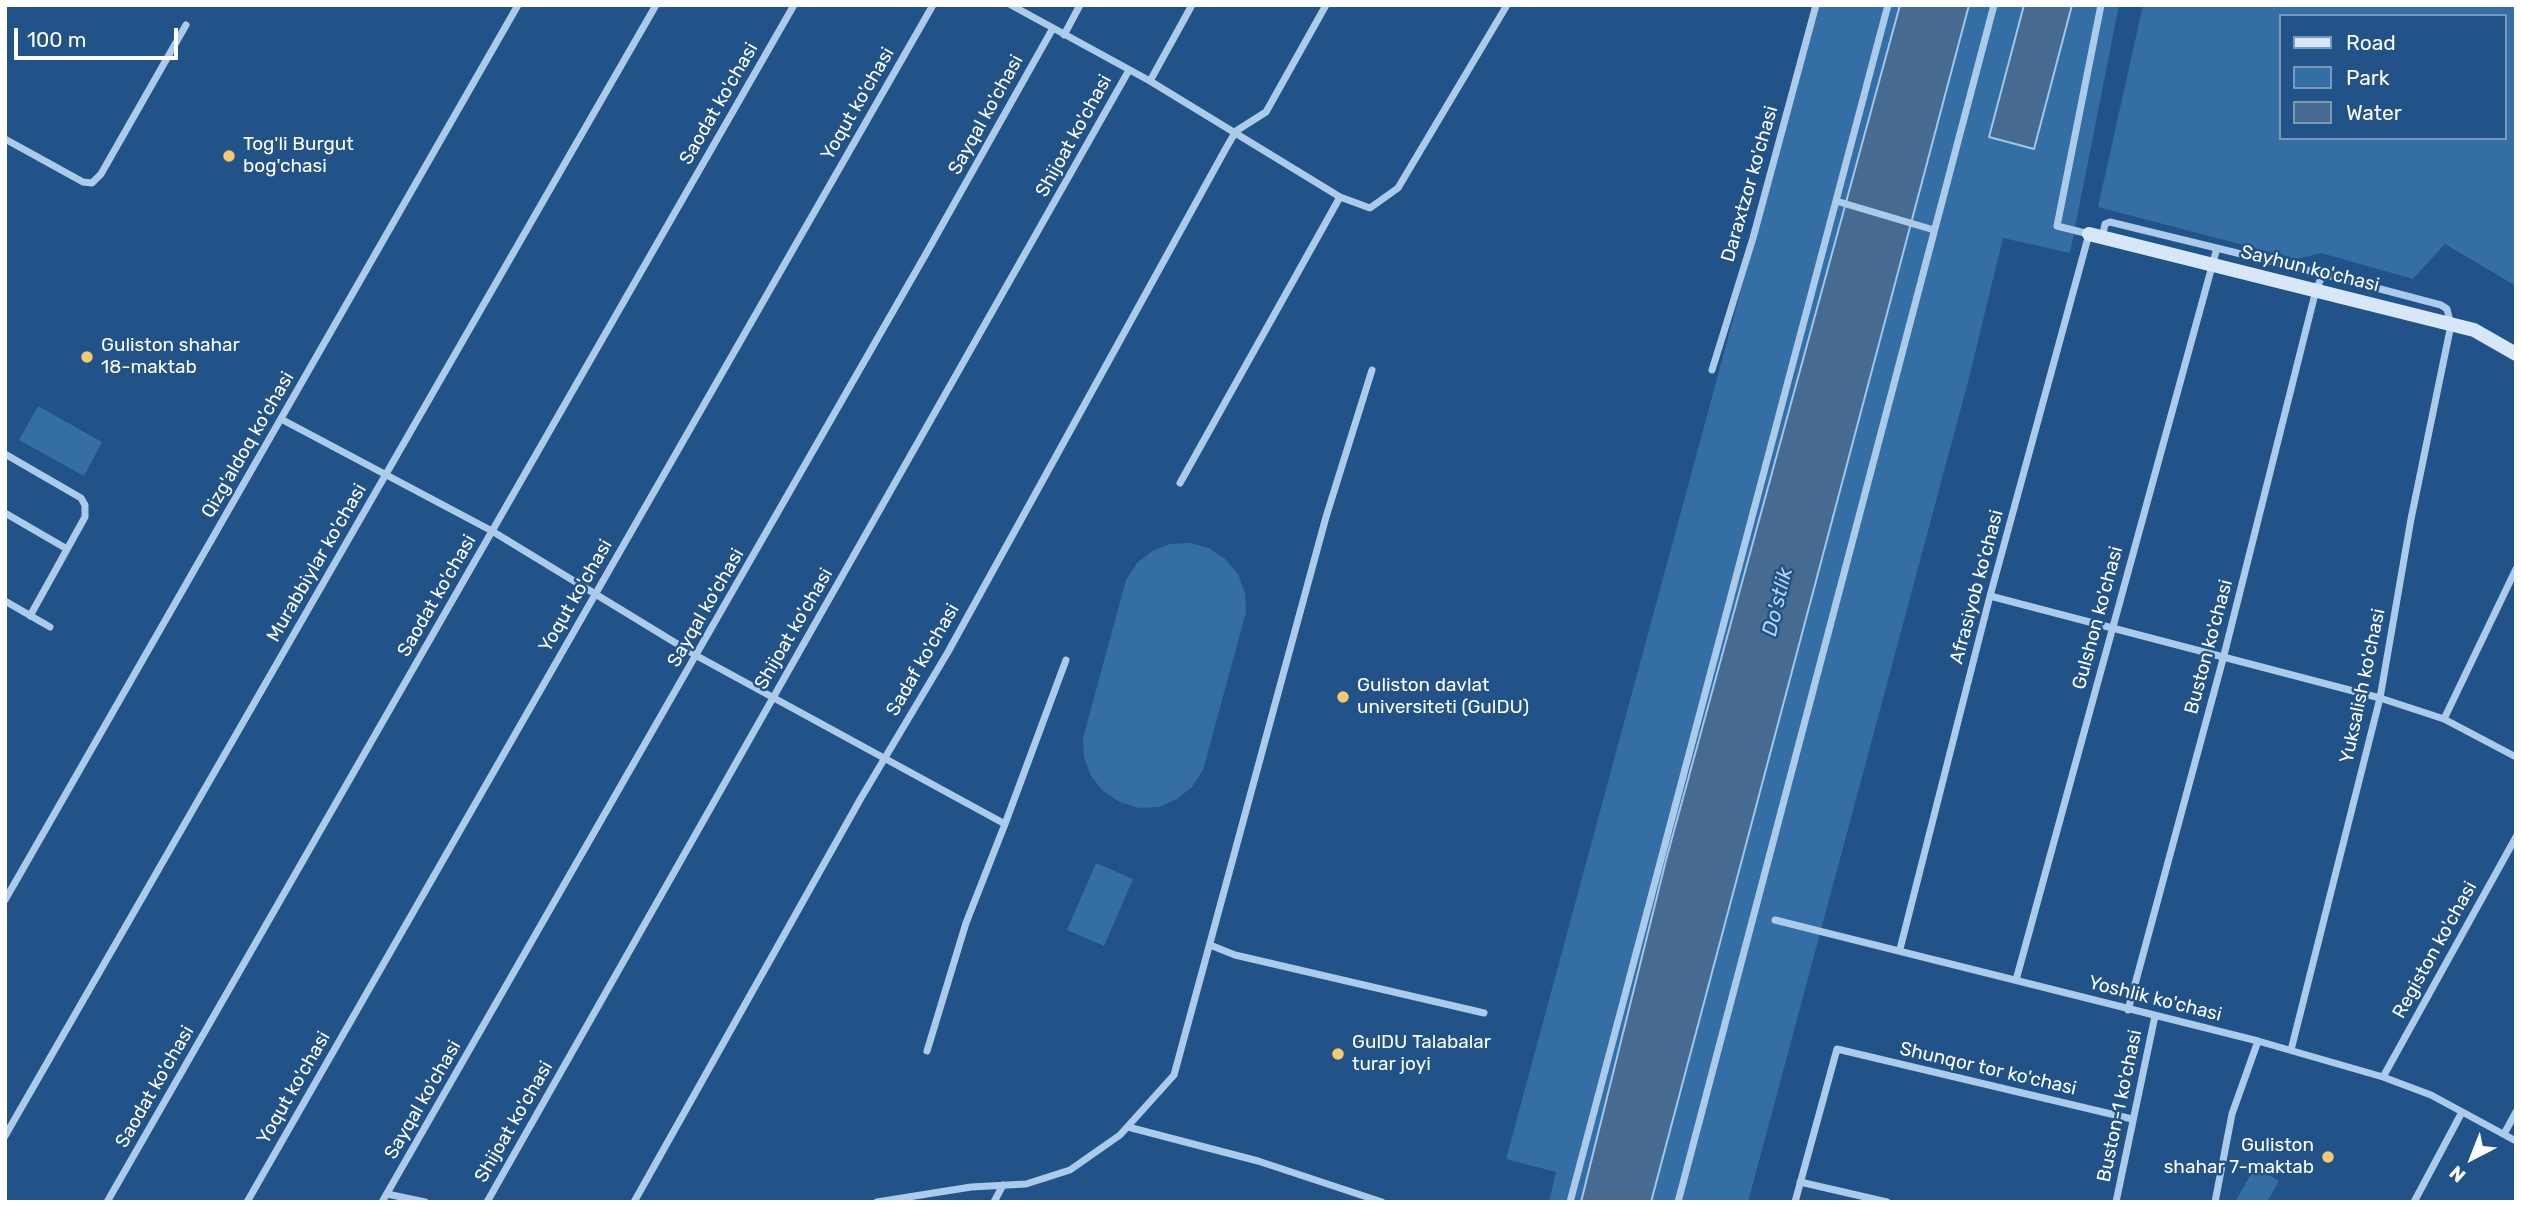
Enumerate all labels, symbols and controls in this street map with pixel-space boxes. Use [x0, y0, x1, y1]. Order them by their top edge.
scale bar [18, 14, 182, 58]
legend [2280, 14, 2507, 140]
text: 100 m [27, 27, 86, 52]
text: Road [2346, 30, 2396, 55]
street label: Saodat ko'chasi [675, 39, 763, 169]
street label: Yoqut ko'chasi [816, 44, 900, 164]
street label: Sayqal ko'chasi [944, 51, 1028, 179]
text: Park [2346, 65, 2390, 90]
street label: Shijoat ko'chasi [1031, 71, 1117, 201]
text: Water [2346, 100, 2402, 125]
street label: Daraxtzor ko'chasi [1717, 103, 1783, 265]
place label: Tog'li Burgut bog'chasi [243, 134, 354, 178]
marker: Tog'li Burgut bog'chasi [221, 148, 237, 164]
street label: Sayhun ko'chasi [2238, 241, 2382, 297]
place label: Guliston shahar 18-maktab [101, 335, 240, 379]
marker: Guliston shahar 18-maktab [79, 349, 95, 365]
street label: Qizg'aldoq ko'chasi [197, 368, 299, 522]
street label: Murabbiylar ko'chasi [262, 480, 372, 646]
street label: Afrasiyob ko'chasi [1945, 507, 2009, 667]
street label: Saodat ko'chasi [393, 531, 481, 661]
street label: Yoqut ko'chasi [534, 536, 618, 656]
street label: Gulshon ko'chasi [2068, 544, 2128, 692]
street label: Sayqal ko'chasi [663, 545, 749, 671]
street label: Shijoat ko'chasi [750, 564, 838, 694]
water label: Do'stlik [1757, 565, 1799, 639]
street label: Buston ko'chasi [2180, 577, 2238, 717]
street label: Sadaf ko'chasi [882, 600, 964, 720]
street label: Yuksalish ko'chasi [2335, 607, 2391, 765]
place label: Guliston davlat universiteti (GulDU) [1357, 675, 1529, 719]
marker: Guliston davlat universiteti (GulDU) [1335, 689, 1351, 705]
street label: Registon ko'chasi [2388, 877, 2482, 1023]
street label: Yoshlik ko'chasi [2086, 971, 2224, 1027]
street label: Saodat ko'chasi [111, 1022, 199, 1152]
street label: Yoqut ko'chasi [252, 1028, 336, 1148]
street label: Buston-1 ko'chasi [2093, 1028, 2147, 1184]
place label: GulDU Talabalar turar joyi [1352, 1032, 1491, 1076]
street label: Sayqal ko'chasi [380, 1037, 466, 1163]
street label: Shunqor tor ko'chasi [1897, 1038, 2079, 1100]
marker: GulDU Talabalar turar joyi [1330, 1046, 1346, 1062]
street label: Shijoat ko'chasi [470, 1057, 558, 1187]
north arrow [2437, 1123, 2507, 1193]
place label: Guliston shahar 7-maktab [2164, 1135, 2314, 1179]
marker: Guliston shahar 7-maktab [2320, 1149, 2336, 1165]
text: N [2445, 1161, 2470, 1187]

